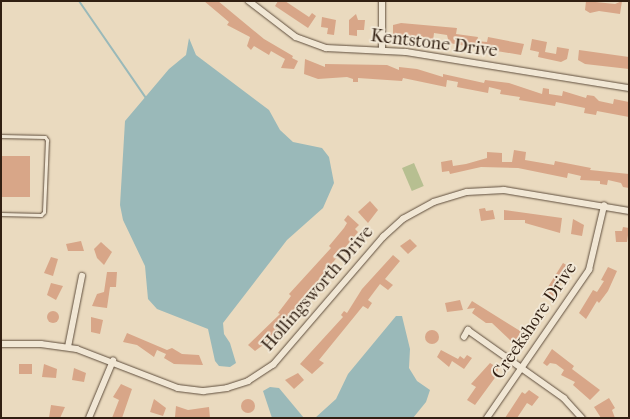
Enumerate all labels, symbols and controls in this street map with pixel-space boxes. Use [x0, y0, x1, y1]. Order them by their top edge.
street label: Kentstone Drive [369, 26, 499, 62]
street label: Hollingsworth Drive [258, 222, 378, 356]
street label: Creekshore Drive [488, 258, 582, 384]

